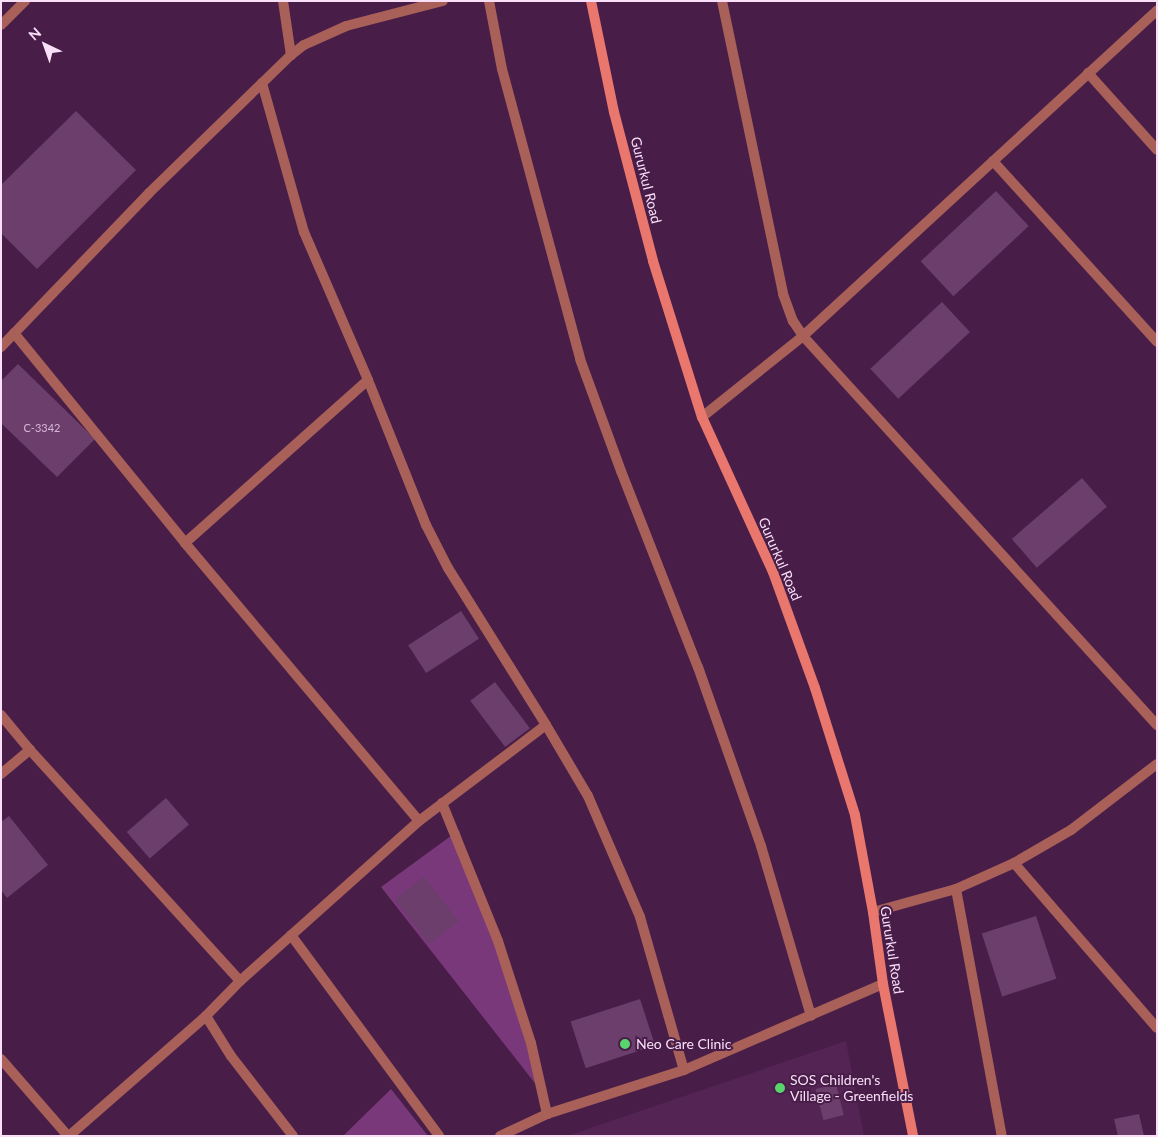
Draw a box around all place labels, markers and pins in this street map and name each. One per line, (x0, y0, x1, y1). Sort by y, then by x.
place label: Neo Care Clinic (636, 1036, 731, 1052)
marker: Neo Care Clinic (618, 1037, 632, 1051)
place label: SOS Children's Village - Greenfields (790, 1072, 913, 1104)
marker: SOS Children's Village - Greenfields (774, 1082, 786, 1094)

